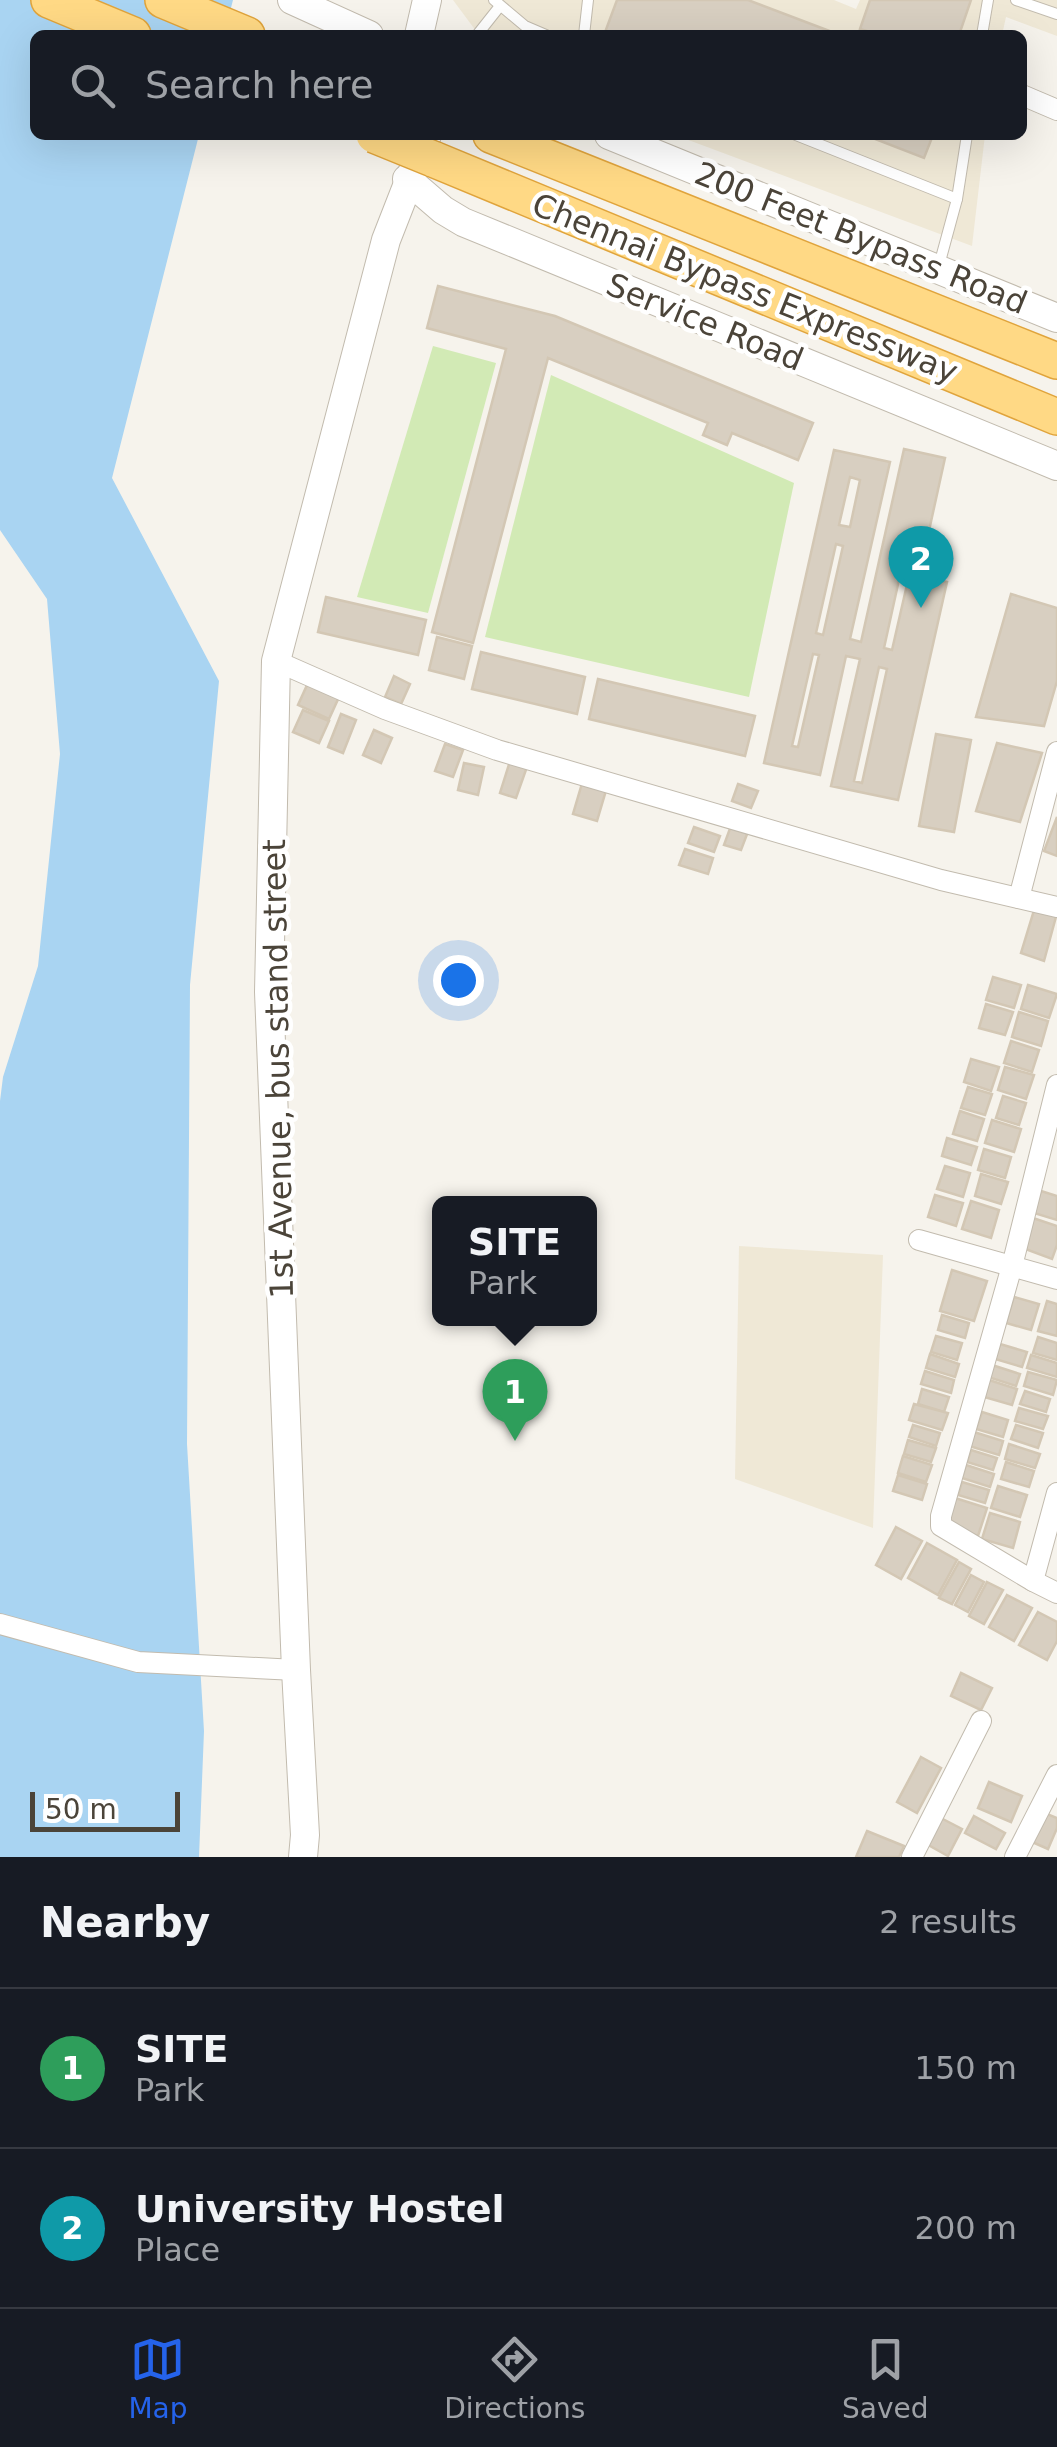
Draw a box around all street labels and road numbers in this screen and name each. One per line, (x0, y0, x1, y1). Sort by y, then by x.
street label: 200 Feet Bypass Road (689, 154, 1033, 322)
street label: Chennai Bypass Expressway (527, 185, 963, 391)
street label: Service Road (601, 265, 809, 379)
street label: 1st Avenue, bus stand street (255, 839, 301, 1299)

